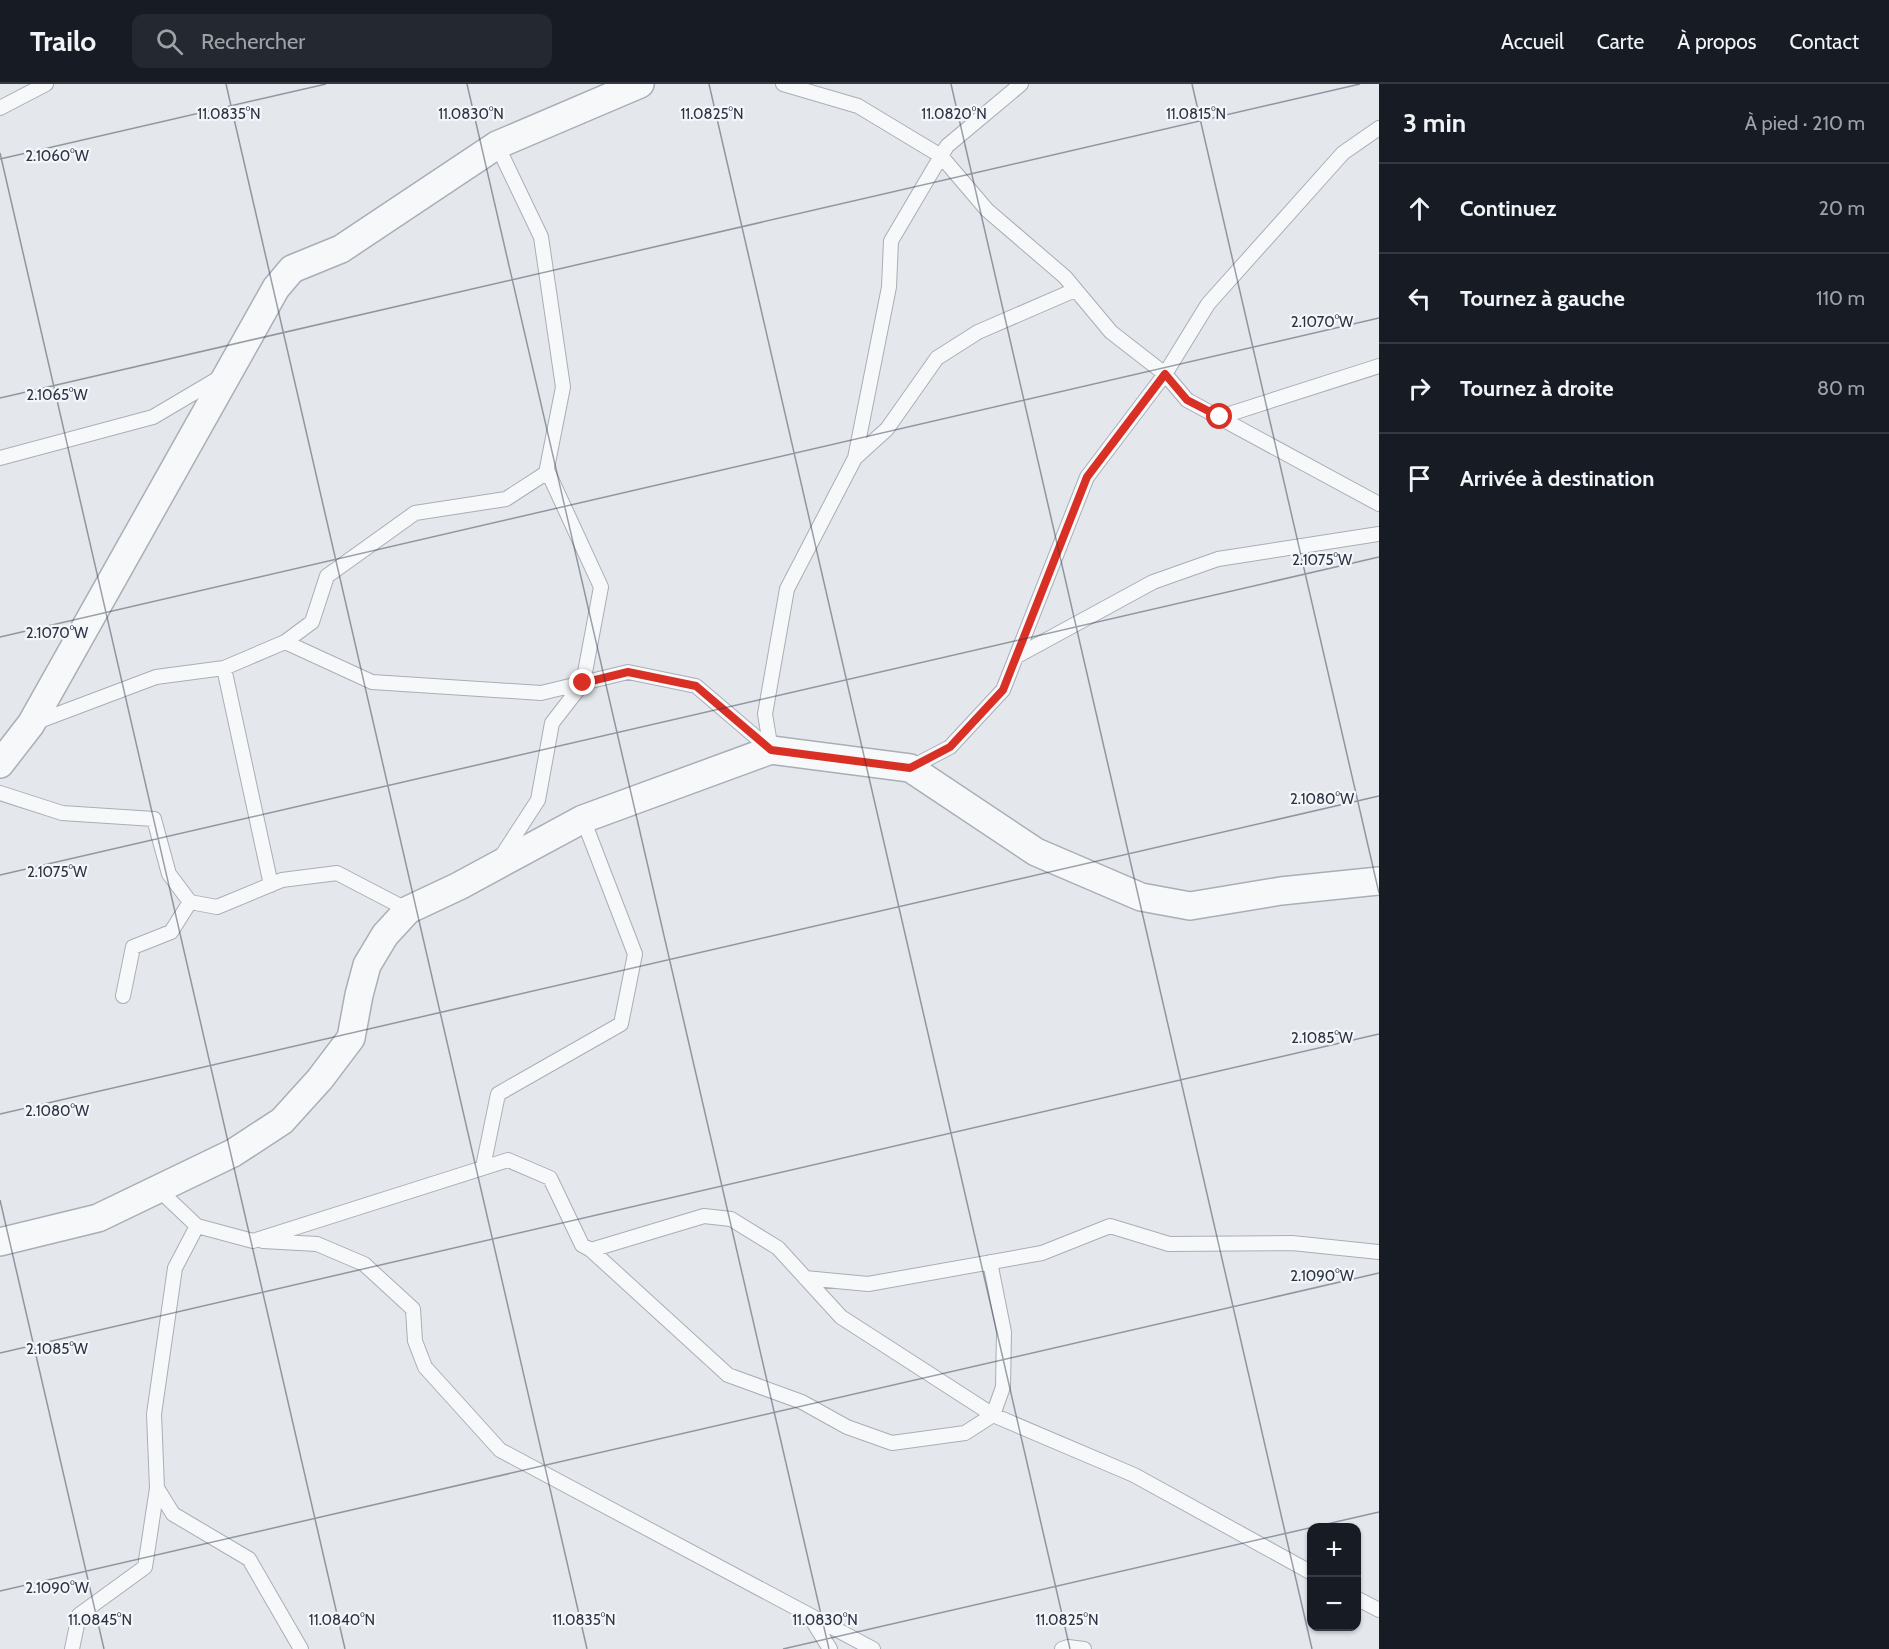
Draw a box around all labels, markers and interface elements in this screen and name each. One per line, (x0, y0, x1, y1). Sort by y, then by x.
search box (132, 14, 552, 68)
text: Trailo (30, 24, 96, 58)
icon: search (153, 25, 186, 58)
text: Rechercher (201, 28, 305, 55)
text: Accueil (1501, 29, 1564, 54)
text: Carte (1597, 29, 1644, 54)
text: À propos (1677, 29, 1756, 54)
text: Contact (1789, 29, 1859, 54)
text: 11.0835°N (197, 105, 261, 123)
text: 11.0830°N (438, 105, 504, 123)
text: 11.0825°N (680, 105, 744, 123)
text: 11.0820°N (921, 105, 987, 123)
text: 11.0815°N (1166, 105, 1226, 123)
text: 3 min (1403, 107, 1466, 139)
text: À pied · 210 m (1745, 111, 1865, 135)
text: 2.1060°W (25, 147, 90, 165)
icon: ahead (1403, 192, 1436, 225)
text: Continuez (1460, 195, 1557, 222)
text: 20 m (1819, 196, 1865, 220)
icon: left (1403, 282, 1436, 315)
text: Tournez à gauche (1460, 285, 1625, 312)
text: 110 m (1816, 286, 1865, 310)
text: 2.1070°W (1291, 313, 1354, 331)
icon: right (1403, 372, 1436, 405)
text: Tournez à droite (1460, 375, 1614, 402)
text: 80 m (1817, 376, 1865, 400)
text: 2.1065°W (26, 386, 88, 404)
route start (1206, 403, 1232, 429)
icon: arrive (1403, 462, 1436, 495)
text: Arrivée à destination (1460, 465, 1654, 492)
text: 2.1075°W (1292, 551, 1353, 569)
text: 2.1070°W (26, 624, 89, 642)
route end (569, 669, 595, 695)
text: 2.1080°W (1290, 790, 1355, 808)
text: 2.1075°W (27, 863, 88, 881)
text: 2.1085°W (1291, 1029, 1354, 1047)
text: 2.1080°W (25, 1102, 90, 1120)
text: 2.1090°W (1290, 1267, 1355, 1285)
text: 2.1085°W (26, 1340, 89, 1358)
map controls (1307, 1523, 1361, 1631)
button: + (1307, 1523, 1361, 1577)
button: − (1307, 1577, 1361, 1631)
text: 2.1090°W (25, 1579, 90, 1597)
text: 11.0845°N (68, 1611, 132, 1629)
text: 11.0840°N (309, 1611, 375, 1629)
text: 11.0835°N (552, 1611, 616, 1629)
text: 11.0830°N (792, 1611, 858, 1629)
text: 11.0825°N (1035, 1611, 1099, 1629)

